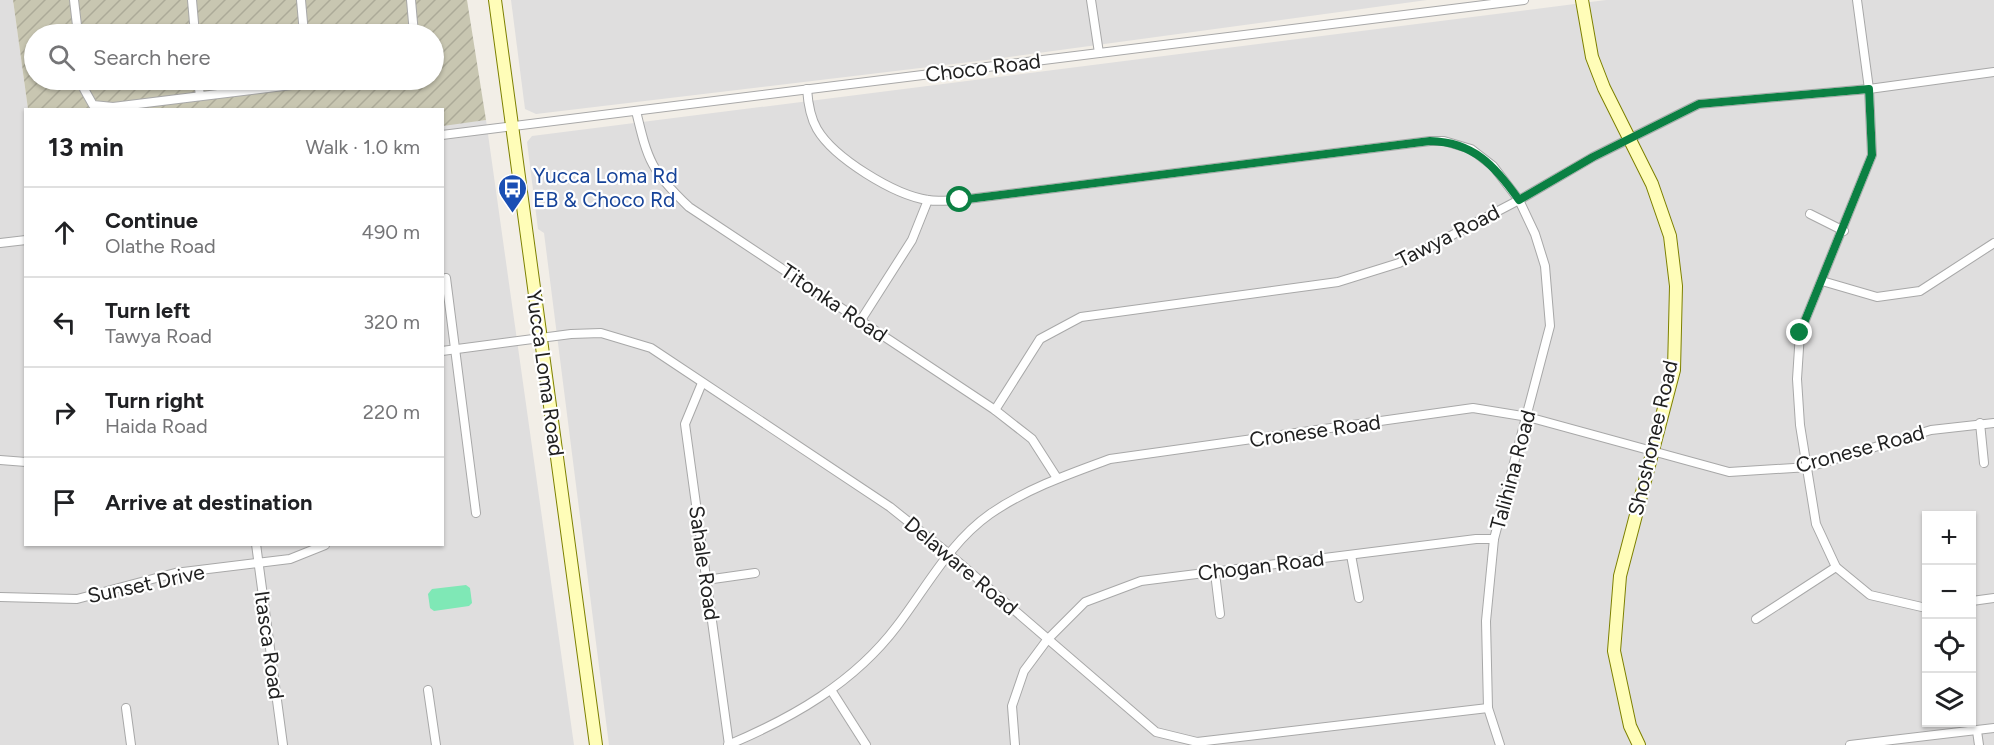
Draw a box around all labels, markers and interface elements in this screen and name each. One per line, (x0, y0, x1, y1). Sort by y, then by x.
search box (24, 24, 444, 90)
icon: search (45, 41, 78, 74)
text: Search here (93, 44, 211, 71)
street label: Choco Road (924, 48, 1042, 87)
text: 13 min (48, 131, 124, 163)
text: Walk · 1.0 km (305, 135, 420, 159)
place label: Yucca Loma Rd EB & Choco Rd (533, 163, 678, 212)
bus stop icon: Yucca Loma Rd EB & Choco Rd (496, 172, 528, 214)
route start (946, 186, 972, 212)
street label: Tawya Road (1392, 199, 1504, 272)
text: Continue (105, 207, 198, 234)
icon: ahead (48, 216, 81, 249)
text: 490 m (361, 220, 420, 244)
text: Olathe Road (105, 234, 216, 258)
street label: Titonka Road (777, 258, 892, 347)
street label: Yucca Loma Road (521, 288, 570, 458)
text: Turn left (105, 297, 191, 324)
icon: left (48, 306, 81, 339)
text: 320 m (363, 310, 420, 334)
route end (1786, 319, 1812, 345)
text: Tawya Road (105, 324, 212, 348)
street label: Shoshonee Road (1622, 358, 1683, 518)
text: Turn right (105, 387, 204, 414)
icon: right (48, 396, 81, 429)
text: 220 m (363, 400, 420, 424)
street label: Talihina Road (1485, 407, 1541, 533)
street label: Cronese Road (1248, 409, 1382, 452)
text: Haida Road (105, 414, 208, 438)
street label: Cronese Road (1793, 419, 1927, 478)
icon: arrive (48, 486, 81, 519)
text: Arrive at destination (105, 489, 313, 516)
street label: Sahale Road (684, 504, 725, 622)
street label: Delaware Road (900, 511, 1023, 620)
map controls (1922, 511, 1976, 727)
button: + (1922, 511, 1976, 565)
street label: Chogan Road (1196, 545, 1326, 586)
street label: Sunset Drive (85, 559, 207, 608)
button: − (1922, 565, 1976, 619)
street label: Itasca Road (249, 589, 290, 701)
button: locate (1922, 619, 1976, 673)
button: layers (1922, 673, 1976, 727)

